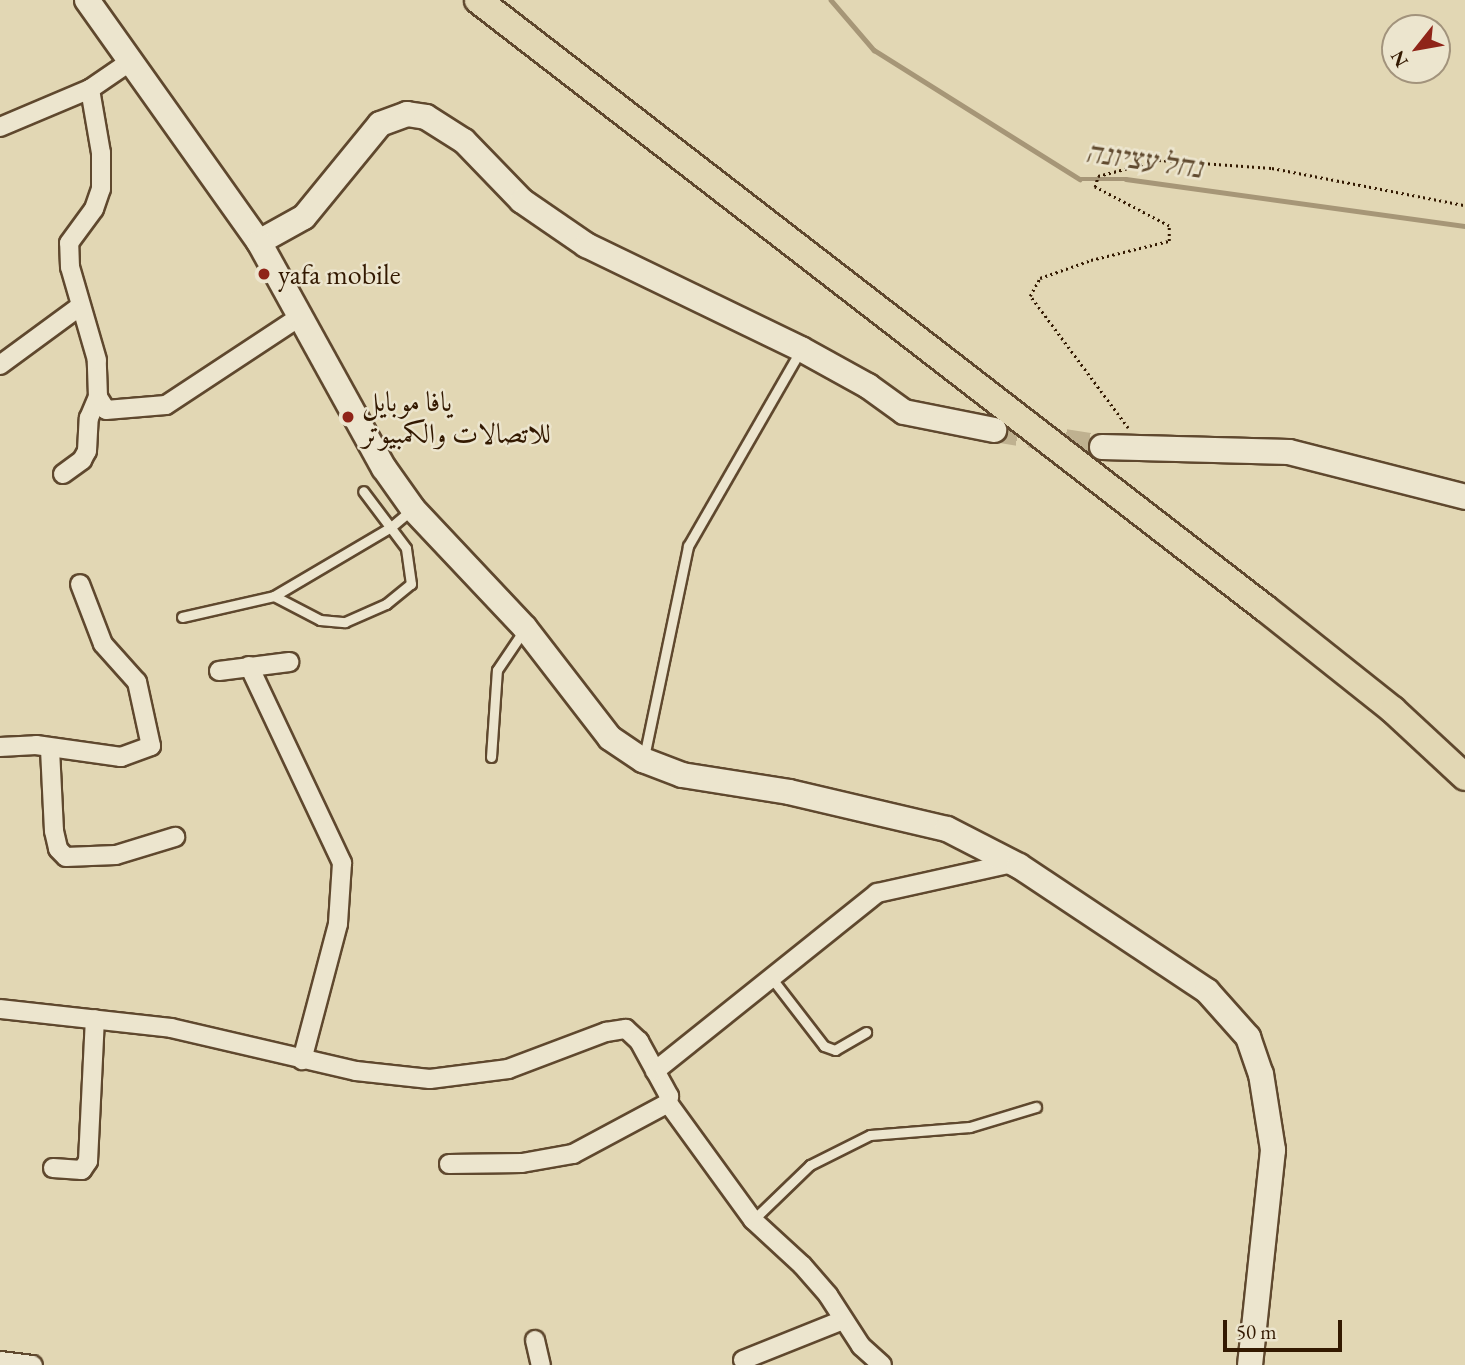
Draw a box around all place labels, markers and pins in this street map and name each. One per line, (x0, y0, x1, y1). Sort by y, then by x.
place label: yafa mobile (278, 257, 401, 291)
marker: yafa mobile (256, 266, 272, 282)
place label: يافا موبايل للاتصالات والكمبيوتر (362, 384, 551, 450)
marker: يافا موبايل للاتصالات والكمبيوتر (340, 409, 356, 425)

